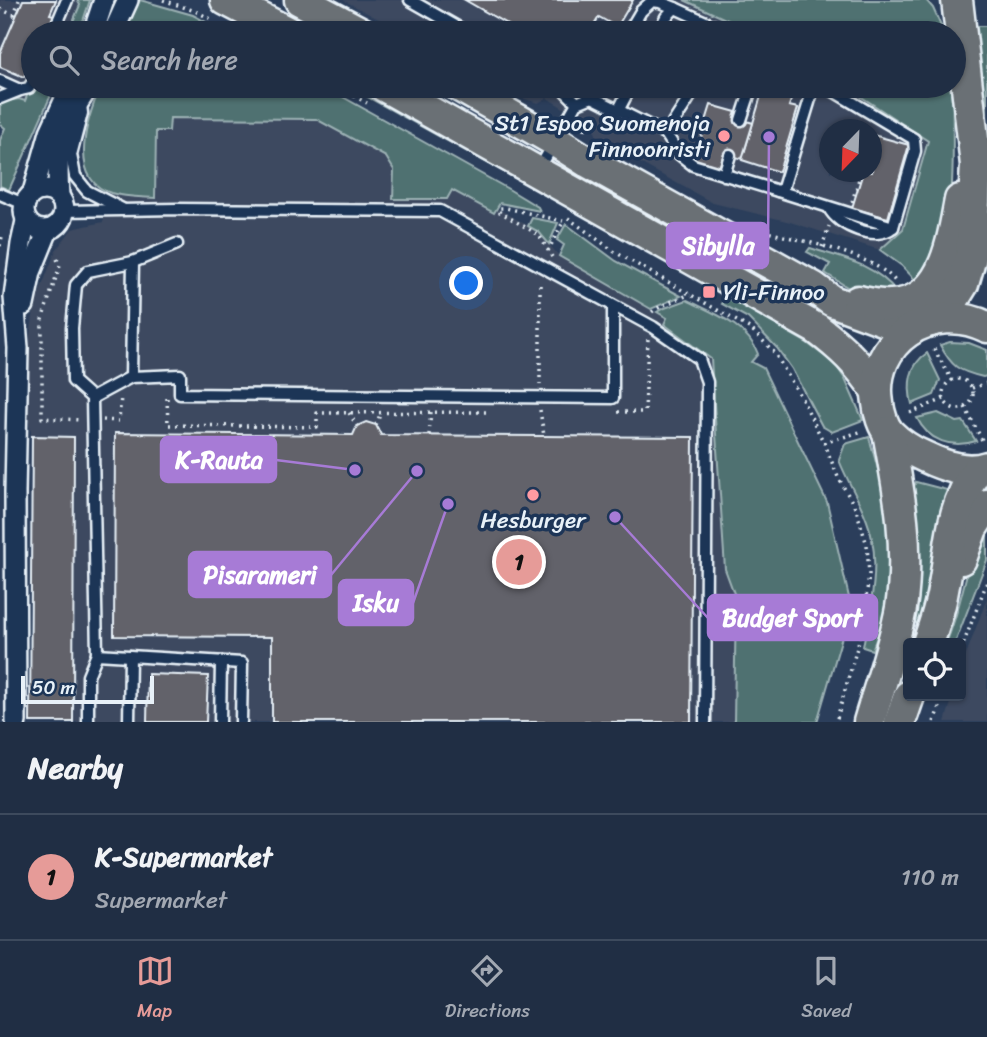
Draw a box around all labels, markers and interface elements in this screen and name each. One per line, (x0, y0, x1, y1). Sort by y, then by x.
search box (21, 21, 966, 98)
text: Search here (101, 37, 238, 83)
icon: search (45, 41, 83, 79)
place label: St1 Espoo Suomenoja Finnoonristi (495, 103, 711, 170)
north arrow (819, 119, 882, 182)
marker: St1 Espoo Suomenoja Finnoonristi (716, 128, 732, 144)
callout: Sibylla (667, 223, 768, 268)
text: Sibylla (680, 225, 755, 267)
your location (449, 266, 483, 300)
place label: Yli-Finnoo (723, 272, 825, 313)
marker: Yli-Finnoo (701, 284, 717, 300)
callout: K-Rauta (161, 437, 276, 482)
text: K-Rauta (174, 439, 264, 481)
marker: Hesburger (525, 487, 541, 503)
place label: Hesburger (481, 500, 587, 541)
pin: 1 (496, 536, 542, 588)
callout: Pisarameri (189, 552, 331, 597)
text: Pisarameri (203, 554, 318, 596)
callout: Isku (339, 580, 413, 625)
text: Isku (351, 582, 400, 624)
callout: Budget Sport (708, 595, 877, 640)
text: Budget Sport (722, 597, 863, 639)
map controls (903, 638, 966, 701)
button: locate (903, 638, 966, 701)
text: 50 m (32, 671, 75, 704)
scale bar (21, 673, 154, 705)
text: Nearby (28, 741, 123, 795)
text: K-Supermarket (95, 834, 272, 880)
text: 1 (46, 857, 56, 898)
text: 110 m (901, 857, 959, 898)
text: Supermarket (95, 880, 227, 921)
tab: Map (136, 952, 174, 1027)
tab: Directions (445, 952, 530, 1027)
tab: Saved (801, 952, 851, 1027)

